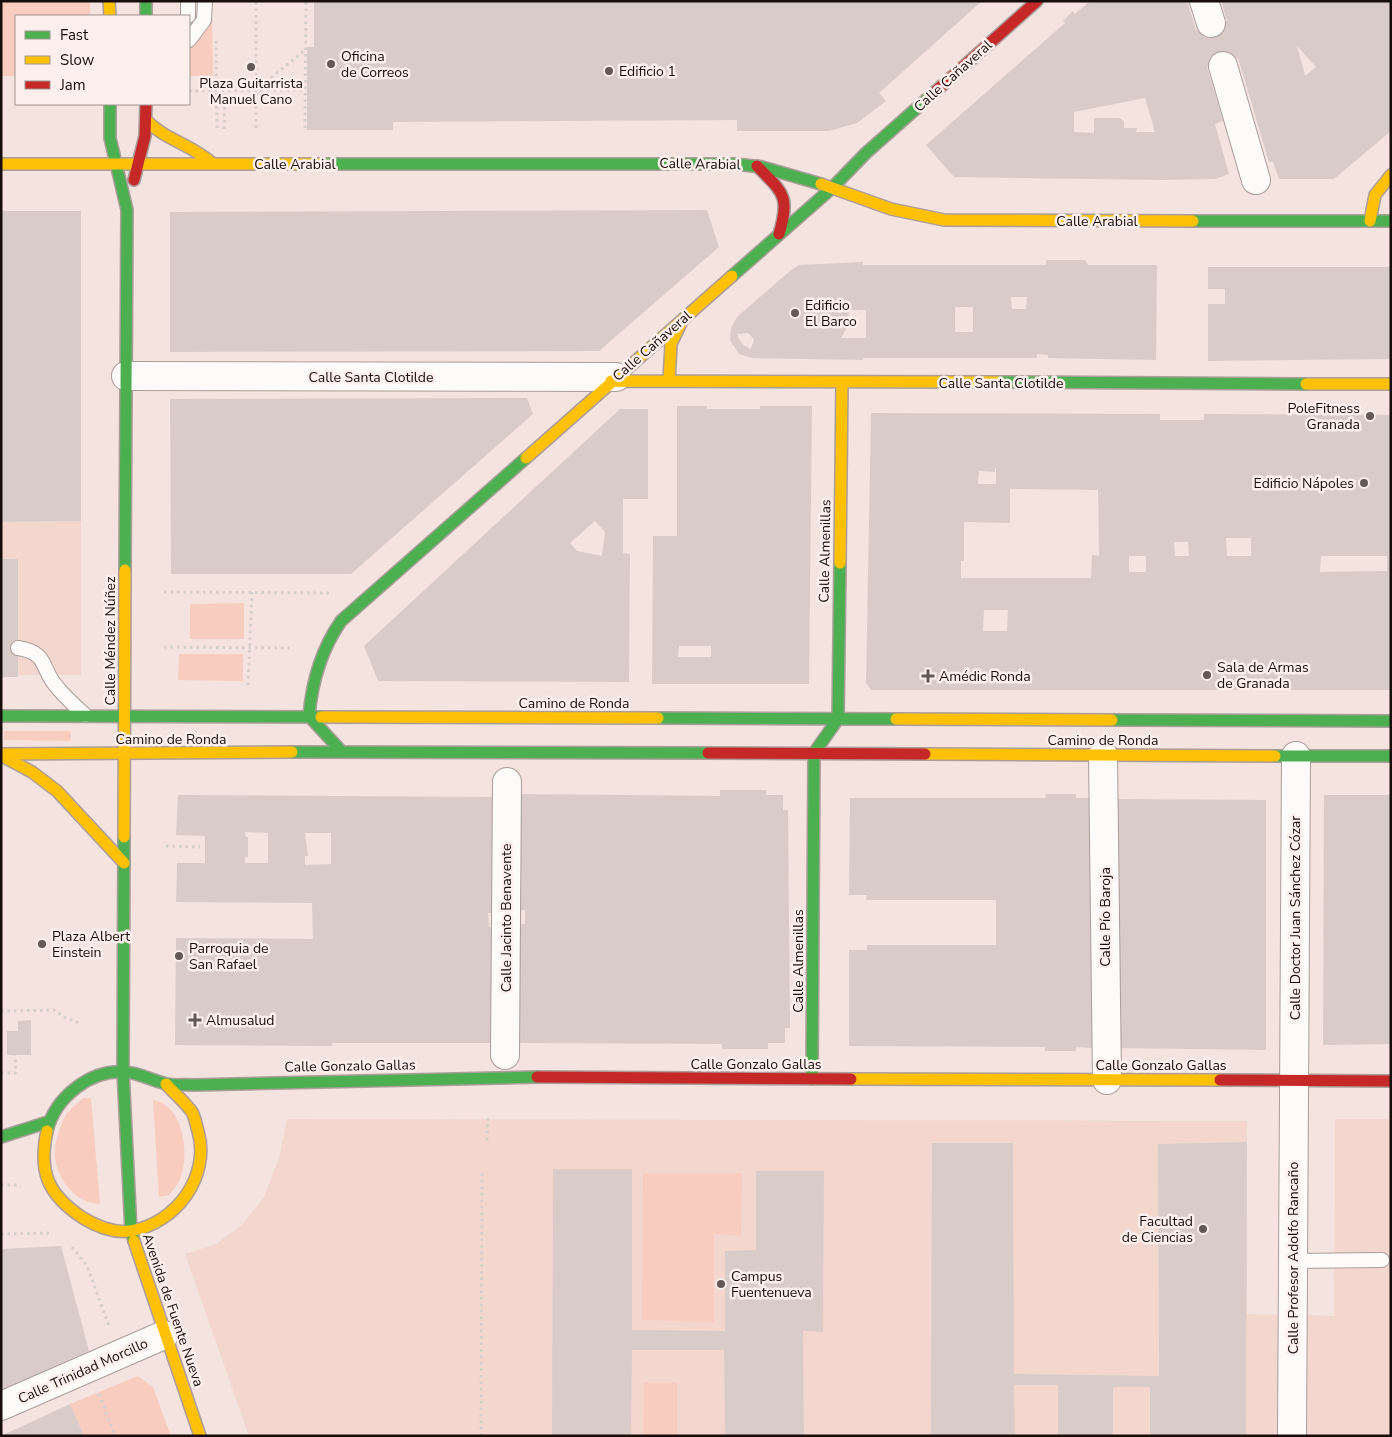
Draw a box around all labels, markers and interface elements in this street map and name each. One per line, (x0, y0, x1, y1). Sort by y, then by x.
legend (15, 15, 190, 105)
text: Fast (60, 25, 89, 45)
street label: Calle Cañaveral (910, 35, 997, 116)
place label: Oficina de Correos (341, 47, 409, 82)
text: Slow (60, 50, 95, 70)
marker: Oficina de Correos (325, 58, 337, 70)
marker: Plaza Guitarrista Manuel Cano (245, 61, 257, 73)
place label: Edificio 1 (619, 62, 676, 81)
marker: Edificio 1 (603, 65, 615, 77)
place label: Plaza Guitarrista Manuel Cano (199, 74, 303, 109)
text: Jam (59, 75, 86, 95)
street label: Calle Arabial (659, 154, 742, 174)
street label: Calle Arabial (254, 155, 337, 174)
street label: Calle Arabial (1056, 212, 1139, 231)
place label: Edificio El Barco (805, 296, 857, 331)
street label: Calle Cañaveral (608, 306, 696, 386)
marker: Edificio El Barco (789, 307, 801, 319)
street label: Calle Santa Clotilde (309, 368, 433, 387)
street label: Calle Santa Clotilde (939, 374, 1063, 393)
place label: PoleFitness Granada (1287, 399, 1360, 434)
marker: PoleFitness Granada (1364, 410, 1376, 422)
place label: Edificio Nápoles (1254, 474, 1354, 493)
marker: Edificio Nápoles (1358, 477, 1370, 489)
street label: Calle Almenillas (815, 499, 835, 603)
street label: Calle Méndez Núñez (101, 576, 120, 705)
place label: Sala de Armas de Granada (1217, 658, 1309, 693)
place label: Amédic Ronda (939, 667, 1031, 686)
marker: Amédic Ronda (921, 669, 935, 683)
marker: Sala de Armas de Granada (1201, 669, 1213, 681)
street label: Camino de Ronda (519, 694, 629, 713)
street label: Camino de Ronda (116, 730, 226, 749)
street label: Camino de Ronda (1048, 731, 1158, 750)
street label: Calle Doctor Juan Sánchez Cózar (1286, 816, 1305, 1020)
street label: Calle Jacinto Benavente (497, 844, 516, 992)
street label: Calle Pío Baroja (1096, 867, 1115, 967)
street label: Calle Almenillas (789, 909, 808, 1013)
place label: Plaza Albert Einstein (52, 927, 130, 962)
marker: Plaza Albert Einstein (36, 938, 48, 950)
place label: Parroquia de San Rafael (189, 939, 269, 974)
marker: Parroquia de San Rafael (173, 950, 185, 962)
place label: Almusalud (206, 1011, 275, 1030)
marker: Almusalud (188, 1013, 202, 1027)
street label: Calle Gonzalo Gallas (284, 1055, 416, 1077)
street label: Calle Gonzalo Gallas (690, 1055, 822, 1074)
street label: Calle Gonzalo Gallas (1095, 1056, 1227, 1075)
street label: Calle Profesor Adolfo Rancaño (1284, 1162, 1303, 1354)
place label: Facultad de Ciencias (1122, 1212, 1193, 1247)
marker: Facultad de Ciencias (1197, 1223, 1209, 1235)
street label: Avenida de Fuente Nueva (138, 1231, 208, 1389)
place label: Campus Fuentenueva (731, 1267, 812, 1302)
marker: Campus Fuentenueva (715, 1278, 727, 1290)
street label: Calle Trinidad Morcillo (15, 1334, 151, 1408)

